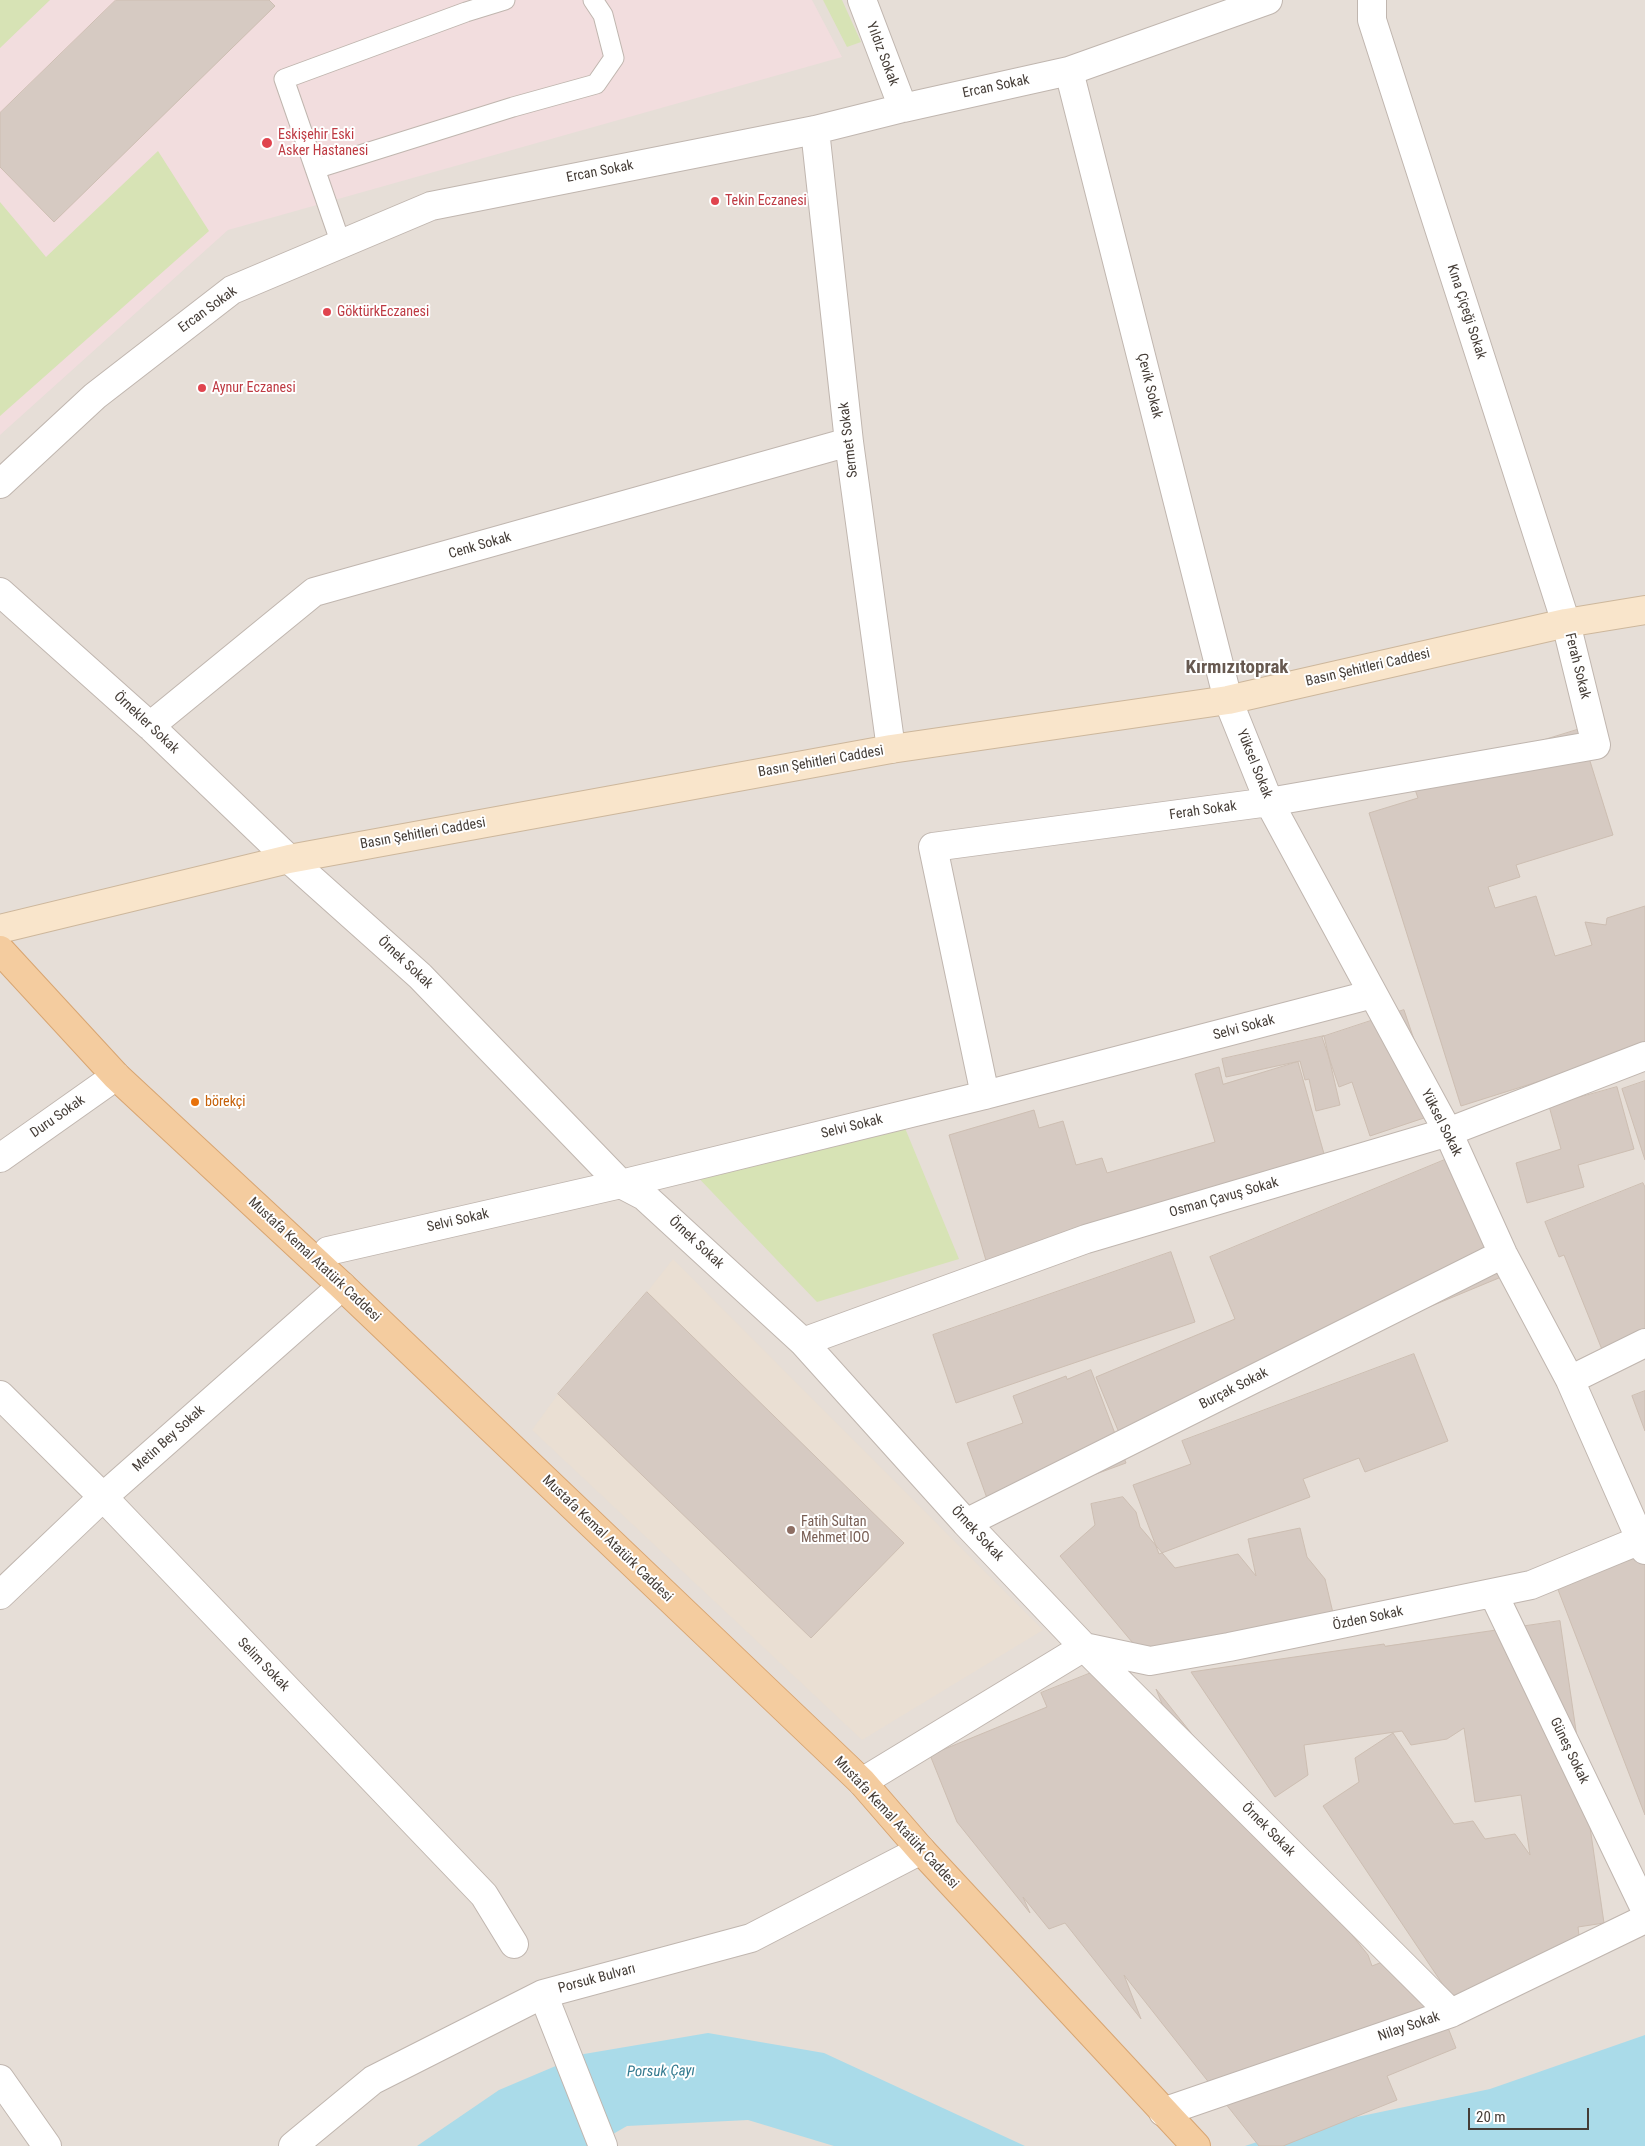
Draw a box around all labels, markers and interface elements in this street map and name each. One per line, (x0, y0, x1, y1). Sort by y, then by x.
street label: Yıldız Sokak (862, 20, 902, 88)
street label: Ercan Sokak (961, 72, 1031, 102)
place label: Eskişehir Eski Asker Hastanesi (278, 127, 368, 160)
marker: Eskişehir Eski Asker Hastanesi (260, 136, 274, 150)
street label: Ercan Sokak (565, 157, 635, 187)
place label: Tekin Eczanesi (725, 193, 807, 209)
marker: Tekin Eczanesi (709, 195, 721, 207)
street label: Kına Çiçeği Sokak (1443, 262, 1489, 362)
street label: Ercan Sokak (176, 283, 240, 337)
place label: GöktürkEczanesi (337, 304, 429, 320)
marker: GöktürkEczanesi (321, 306, 333, 318)
street label: Çevik Sokak (1133, 352, 1165, 420)
place label: Aynur Eczanesi (212, 380, 296, 396)
marker: Aynur Eczanesi (196, 382, 208, 394)
street label: Sermet Sokak (836, 401, 862, 479)
street label: Cenk Sokak (447, 529, 513, 563)
street label: Ferah Sokak (1561, 631, 1593, 701)
street label: Basın Şehitleri Caddesi (1304, 646, 1432, 690)
district label: Kırmızıtoprak (1186, 657, 1288, 679)
street label: Örnekler Sokak (110, 688, 182, 758)
street label: Yüksel Sokak (1233, 727, 1275, 801)
street label: Basın Şehitleri Caddesi (757, 743, 885, 781)
street label: Ferah Sokak (1168, 798, 1238, 824)
street label: Basın Şehitleri Caddesi (359, 815, 487, 853)
street label: Örnek Sokak (374, 933, 436, 993)
street label: Selvi Sokak (1211, 1012, 1277, 1044)
street label: Yüksel Sokak (1417, 1087, 1465, 1159)
street label: Duru Sokak (28, 1092, 88, 1142)
place label: börekçi (205, 1094, 245, 1110)
marker: börekçi (189, 1096, 201, 1108)
street label: Selvi Sokak (819, 1111, 885, 1143)
street label: Osman Çavuş Sokak (1168, 1174, 1280, 1222)
street label: Mustafa Kemal Atatürk Caddesi (244, 1194, 384, 1326)
street label: Selvi Sokak (425, 1206, 491, 1236)
street label: Örnek Sokak (665, 1213, 727, 1273)
street label: Burçak Sokak (1197, 1365, 1271, 1413)
street label: Metin Bey Sokak (129, 1402, 209, 1476)
street label: Mustafa Kemal Atatürk Caddesi (538, 1472, 676, 1606)
street label: Örnek Sokak (947, 1503, 1007, 1565)
place label: Fatih Sultan Mehmet IOO (801, 1514, 870, 1546)
marker: Fatih Sultan Mehmet IOO (785, 1524, 797, 1536)
street label: Özden Sokak (1331, 1603, 1405, 1635)
street label: Selim Sokak (233, 1635, 293, 1695)
street label: Güneş Sokak (1546, 1715, 1592, 1787)
street label: Mustafa Kemal Atatürk Caddesi (830, 1753, 962, 1893)
street label: Örnek Sokak (1238, 1800, 1298, 1860)
street label: Porsuk Bulvarı (556, 1961, 638, 1997)
street label: Nilay Sokak (1376, 2009, 1442, 2045)
water label: Porsuk Çayı (627, 2062, 695, 2082)
scale bar (1470, 2098, 1591, 2130)
text: 20 m (1476, 2108, 1506, 2126)

